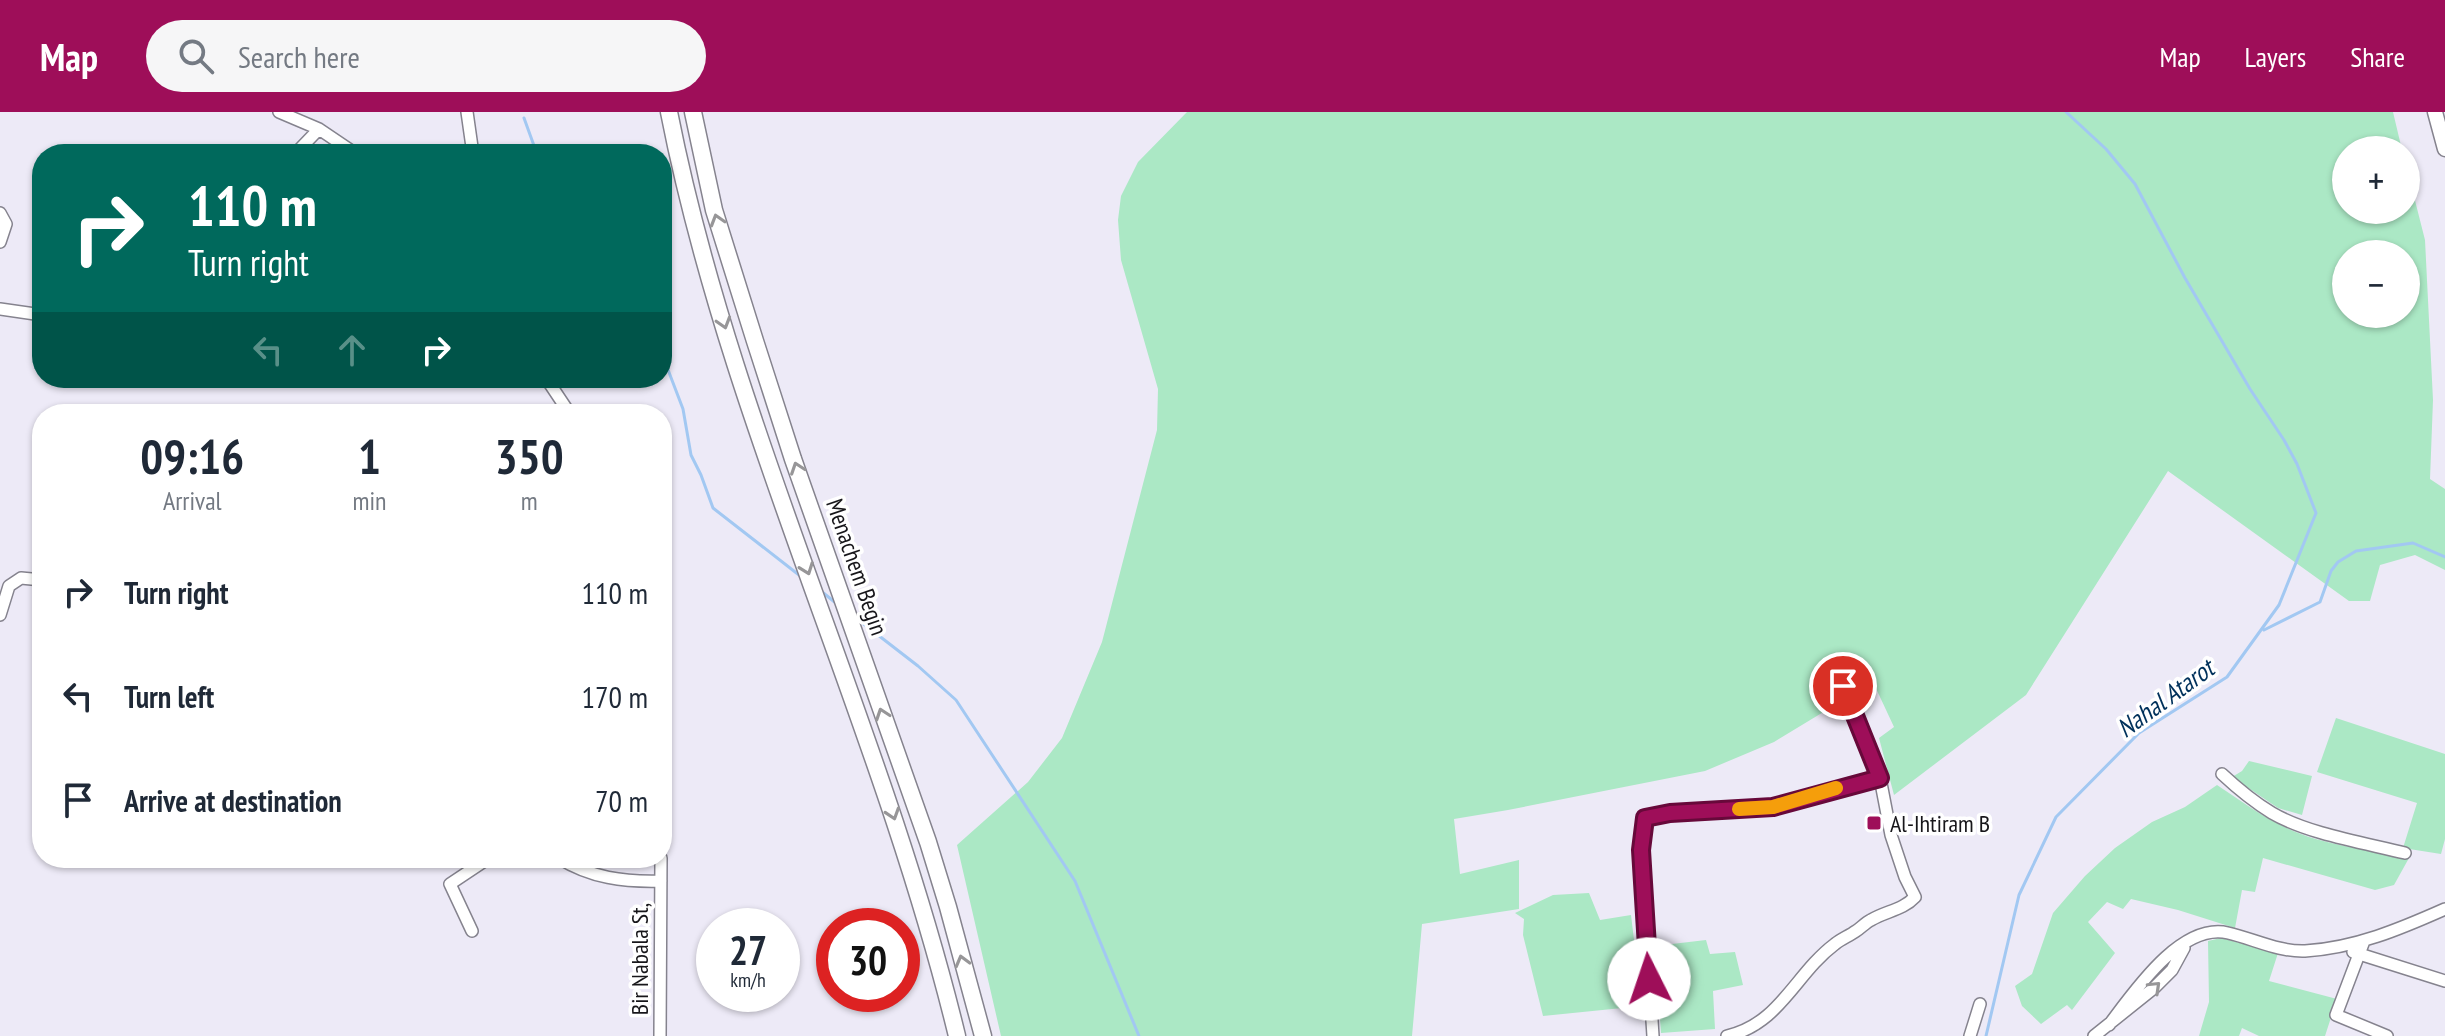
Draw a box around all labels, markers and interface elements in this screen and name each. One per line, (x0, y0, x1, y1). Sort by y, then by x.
search box (146, 20, 706, 92)
text: Map (40, 32, 98, 81)
icon: search (174, 34, 218, 78)
text: Search here (238, 37, 360, 76)
text: Map (2159, 38, 2201, 75)
text: Layers (2245, 38, 2306, 75)
text: Share (2350, 38, 2405, 75)
map controls (2332, 136, 2420, 328)
button: + (2332, 136, 2420, 224)
text: 110 m (188, 169, 317, 241)
icon: right (56, 176, 160, 280)
one-way arrow (710, 214, 726, 228)
text: Turn right (188, 239, 309, 286)
button: − (2332, 240, 2420, 328)
one-way arrow (714, 315, 730, 329)
icon: left (246, 328, 290, 372)
icon: ahead (330, 328, 374, 372)
icon: right (414, 328, 458, 372)
text: 09:16 (140, 425, 244, 487)
text: 1 (358, 425, 381, 487)
text: 350 (495, 425, 564, 487)
one-way arrow (790, 462, 806, 476)
text: Arrival (163, 484, 222, 517)
text: min (352, 484, 386, 517)
text: m (521, 484, 538, 517)
street label: Menachem Begin (819, 495, 895, 639)
one-way arrow (797, 561, 814, 575)
icon: right (56, 570, 100, 614)
text: Turn right (124, 573, 228, 612)
text: 110 m (582, 573, 648, 612)
water label: Nahal Atarot (2110, 650, 2222, 744)
pin (1809, 652, 1877, 720)
icon: arrive (1821, 664, 1865, 708)
icon: left (56, 674, 100, 718)
text: Turn left (124, 677, 214, 716)
text: 170 m (582, 677, 648, 716)
one-way arrow (875, 707, 891, 721)
icon: arrive (56, 778, 100, 822)
text: Arrive at destination (124, 781, 342, 820)
text: 70 m (595, 781, 648, 820)
one-way arrow (884, 807, 900, 821)
place label: Al-Ihtiram B (1890, 808, 1990, 839)
marker: Al-Ihtiram B (1865, 814, 1883, 832)
street label: Bir Nabala St, (624, 903, 655, 1015)
speed limit sign: 30 (816, 908, 920, 1012)
text: 27 (729, 924, 767, 976)
position arrow (1607, 937, 1691, 1021)
one-way arrow (955, 954, 972, 968)
text: km/h (730, 967, 766, 993)
one-way arrow (2146, 982, 2160, 996)

